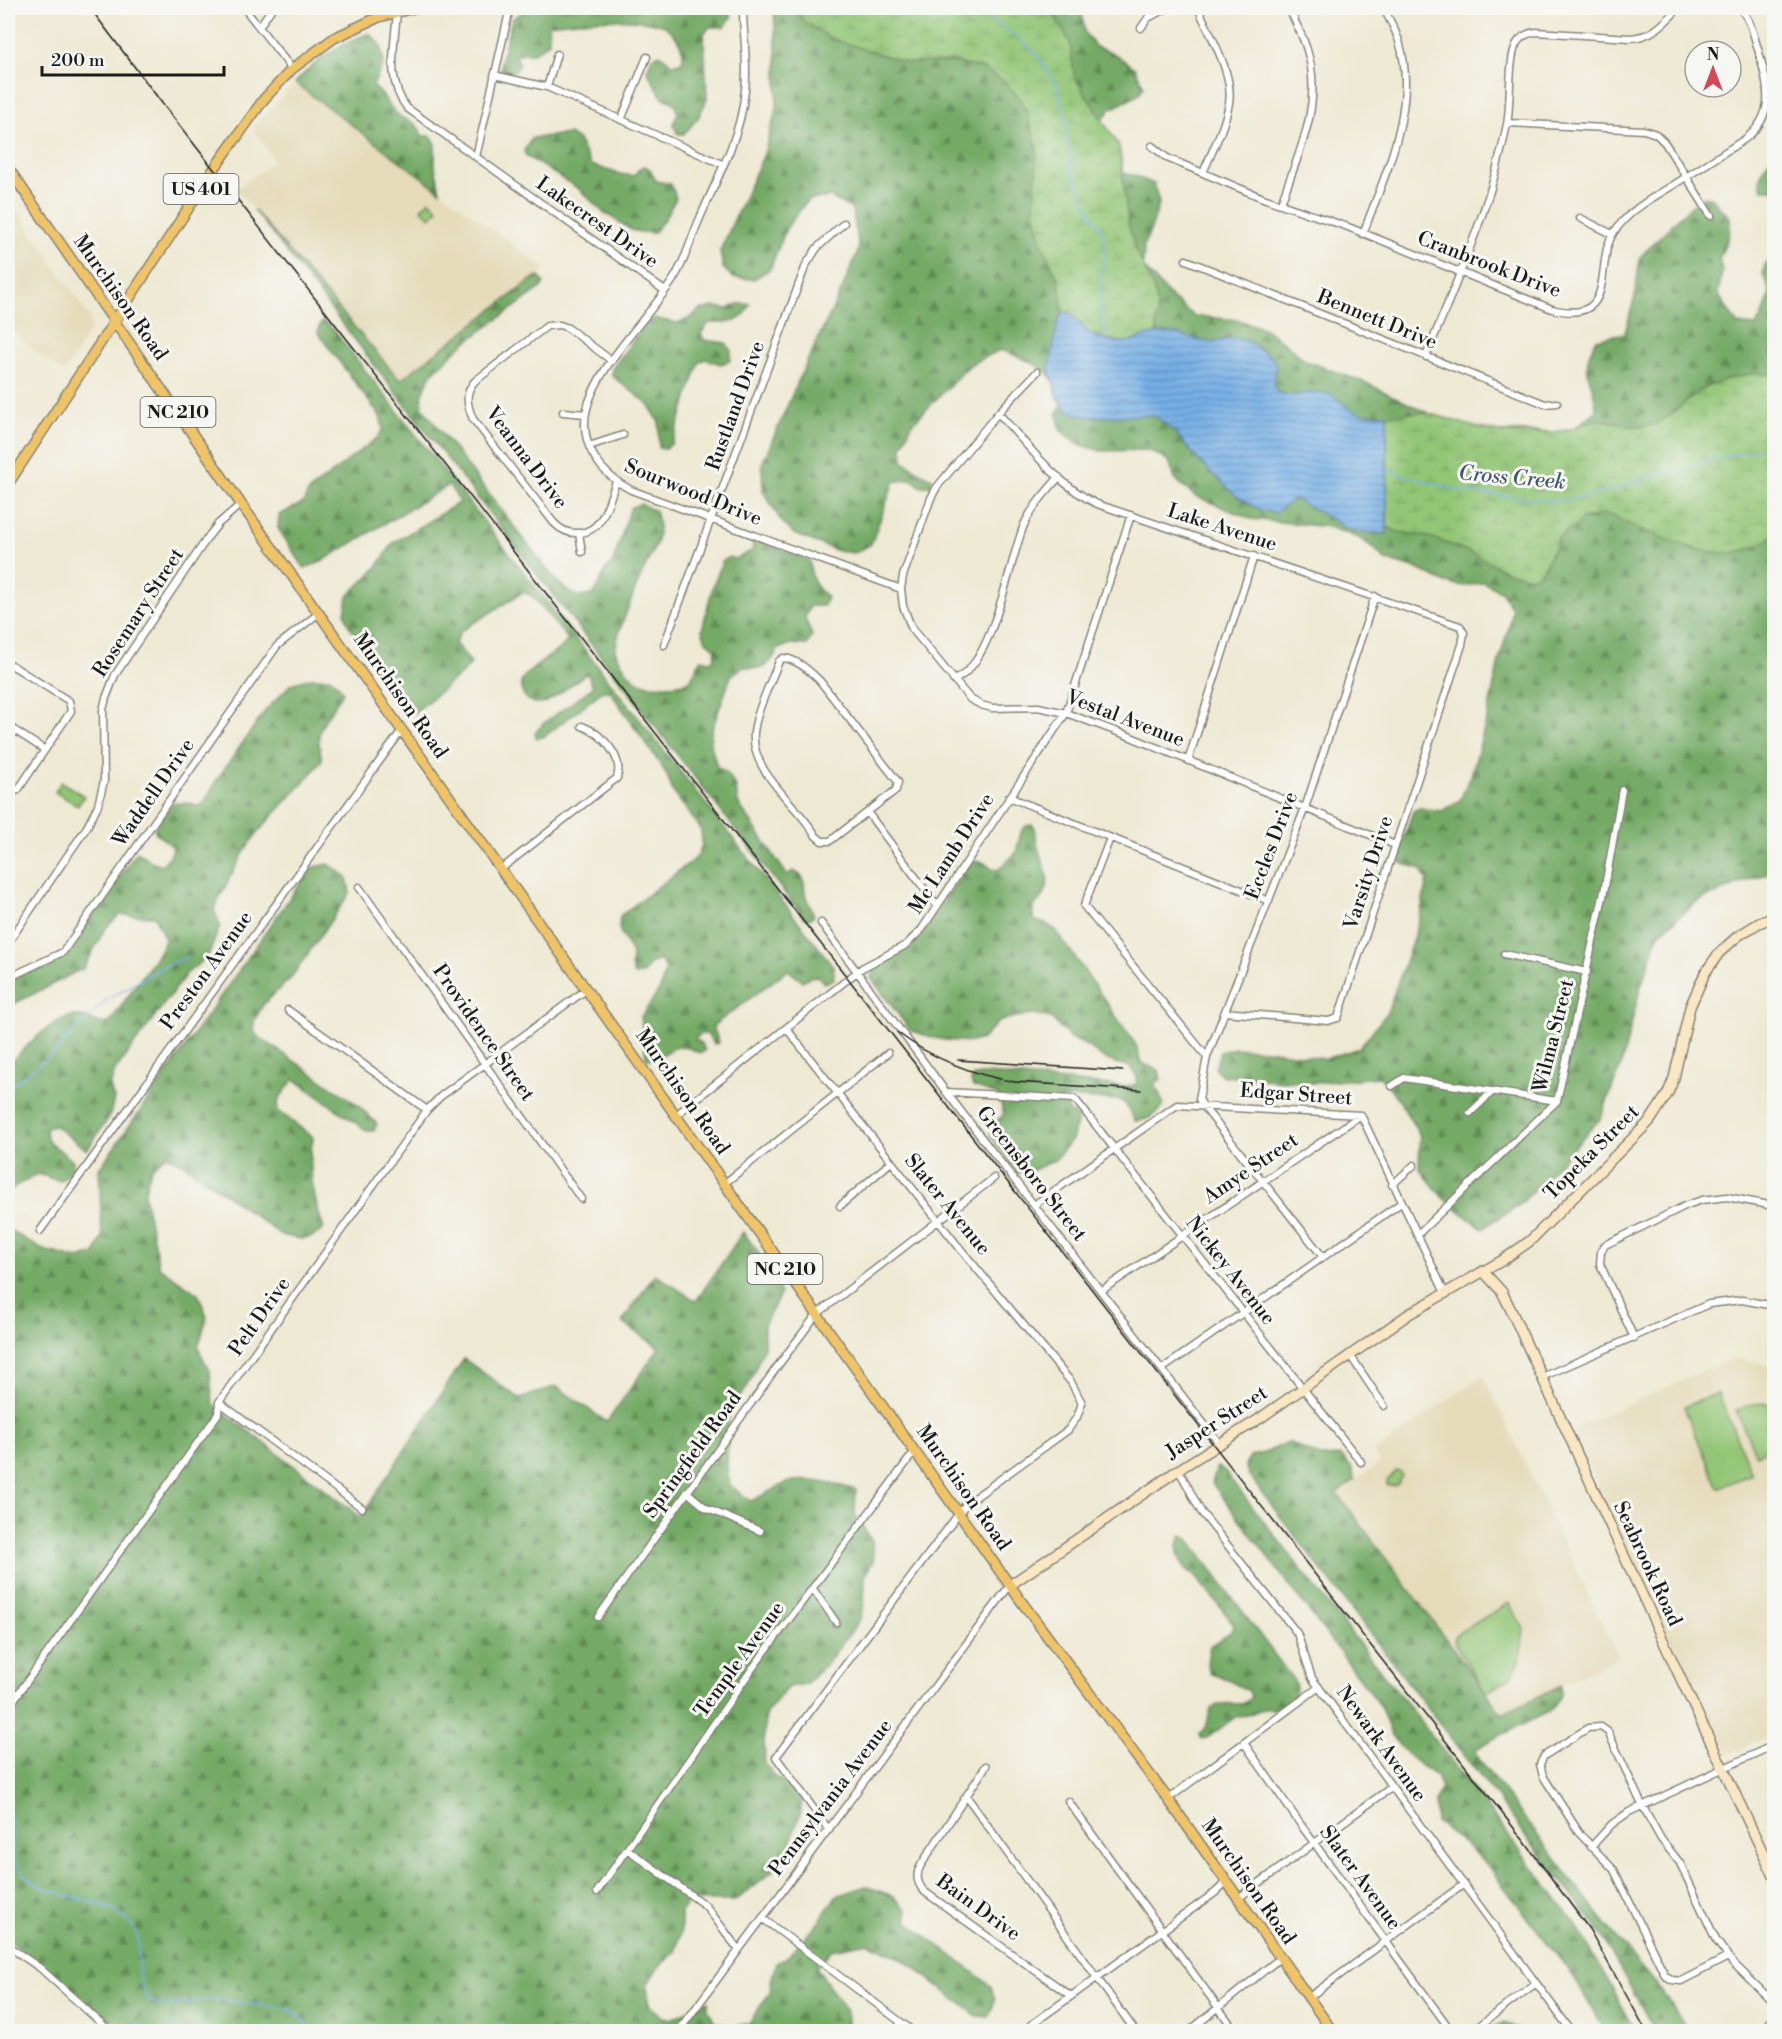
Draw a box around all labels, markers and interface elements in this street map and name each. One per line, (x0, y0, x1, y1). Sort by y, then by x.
scale bar (42, 39, 224, 77)
north arrow (1683, 39, 1743, 99)
text: N (1707, 45, 1720, 65)
text: 200 m (51, 49, 105, 72)
street label: Lakecrest Drive (531, 172, 663, 274)
road number: US 401 (164, 174, 238, 204)
street label: Cranbrook Drive (1414, 226, 1564, 304)
street label: Murchison Road (67, 230, 173, 366)
street label: Bennett Drive (1312, 284, 1441, 355)
street label: Rustland Drive (701, 338, 771, 474)
road number: NC 210 (140, 397, 216, 427)
street label: Veanna Drive (479, 401, 573, 514)
street label: Sourwood Drive (621, 454, 765, 532)
water label: Cross Creek (1457, 460, 1567, 496)
street label: Lake Avenue (1164, 499, 1280, 557)
street label: Rosemary Street (88, 544, 190, 682)
street label: Murchison Road (347, 628, 453, 764)
street label: Vestal Avenue (1061, 685, 1188, 753)
street label: Waddell Drive (107, 734, 201, 853)
street label: Eccles Drive (1240, 788, 1304, 904)
street label: Mc Lamb Drive (904, 789, 1000, 919)
street label: Varsity Drive (1339, 813, 1399, 934)
street label: Preston Avenue (155, 907, 259, 1035)
street label: Providence Street (426, 960, 540, 1106)
street label: Wilma Street (1528, 977, 1580, 1096)
street label: Murchison Road (629, 1024, 735, 1160)
street label: Edgar Street (1239, 1079, 1353, 1111)
street label: Topeka Street (1539, 1100, 1645, 1206)
street label: Greensboro Street (970, 1101, 1092, 1247)
street label: Amye Street (1198, 1128, 1303, 1210)
street label: Slater Avenue (899, 1149, 995, 1261)
street label: Nickey Avenue (1180, 1211, 1280, 1331)
road number: NC 210 (748, 1254, 822, 1284)
street label: Pelt Drive (224, 1273, 296, 1361)
street label: Jasper Street (1161, 1381, 1272, 1466)
street label: Springfield Road (638, 1386, 748, 1523)
street label: Murchison Road (910, 1420, 1016, 1556)
street label: Seabrook Road (1607, 1498, 1687, 1631)
street label: Temple Avenue (690, 1597, 790, 1723)
street label: Newark Avenue (1330, 1681, 1432, 1807)
street label: Pennsylvania Avenue (764, 1715, 898, 1881)
street label: Murchison Road (1195, 1814, 1301, 1950)
street label: Slater Avenue (1314, 1821, 1406, 1935)
street label: Bain Drive (930, 1869, 1025, 1947)

